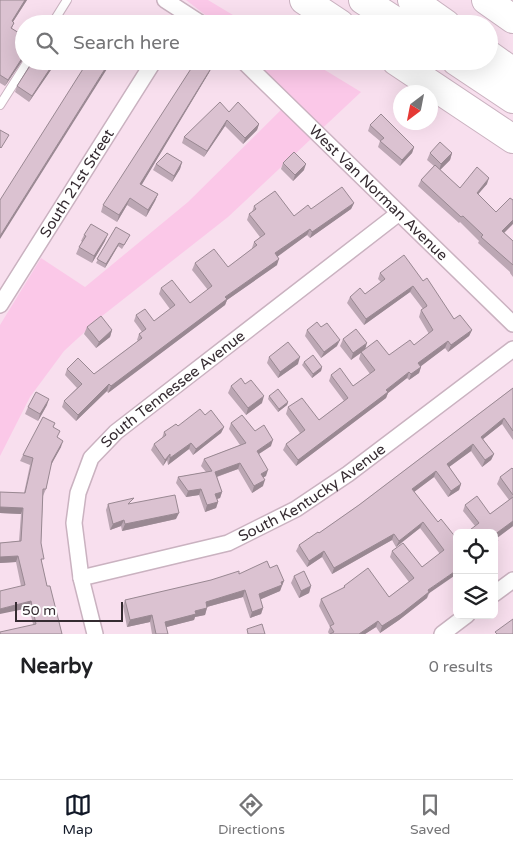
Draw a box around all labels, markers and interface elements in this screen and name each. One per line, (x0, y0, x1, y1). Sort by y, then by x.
search box (15, 15, 498, 70)
icon: search (33, 29, 61, 57)
text: Search here (73, 32, 180, 54)
north arrow (393, 85, 438, 130)
street label: West Van Norman Avenue (305, 121, 451, 264)
street label: South 21st Street (36, 125, 118, 241)
street label: South Tennessee Avenue (97, 327, 248, 451)
street label: South Kentucky Avenue (235, 440, 389, 545)
map controls (453, 529, 498, 619)
button: locate (453, 529, 498, 574)
button: layers (453, 574, 498, 619)
scale bar (15, 599, 122, 622)
text: 50 m (22, 602, 56, 619)
text: Nearby (20, 654, 93, 679)
text: 0 results (429, 657, 493, 677)
tab: Map (63, 791, 93, 838)
tab: Directions (218, 791, 285, 838)
tab: Saved (410, 791, 450, 838)

